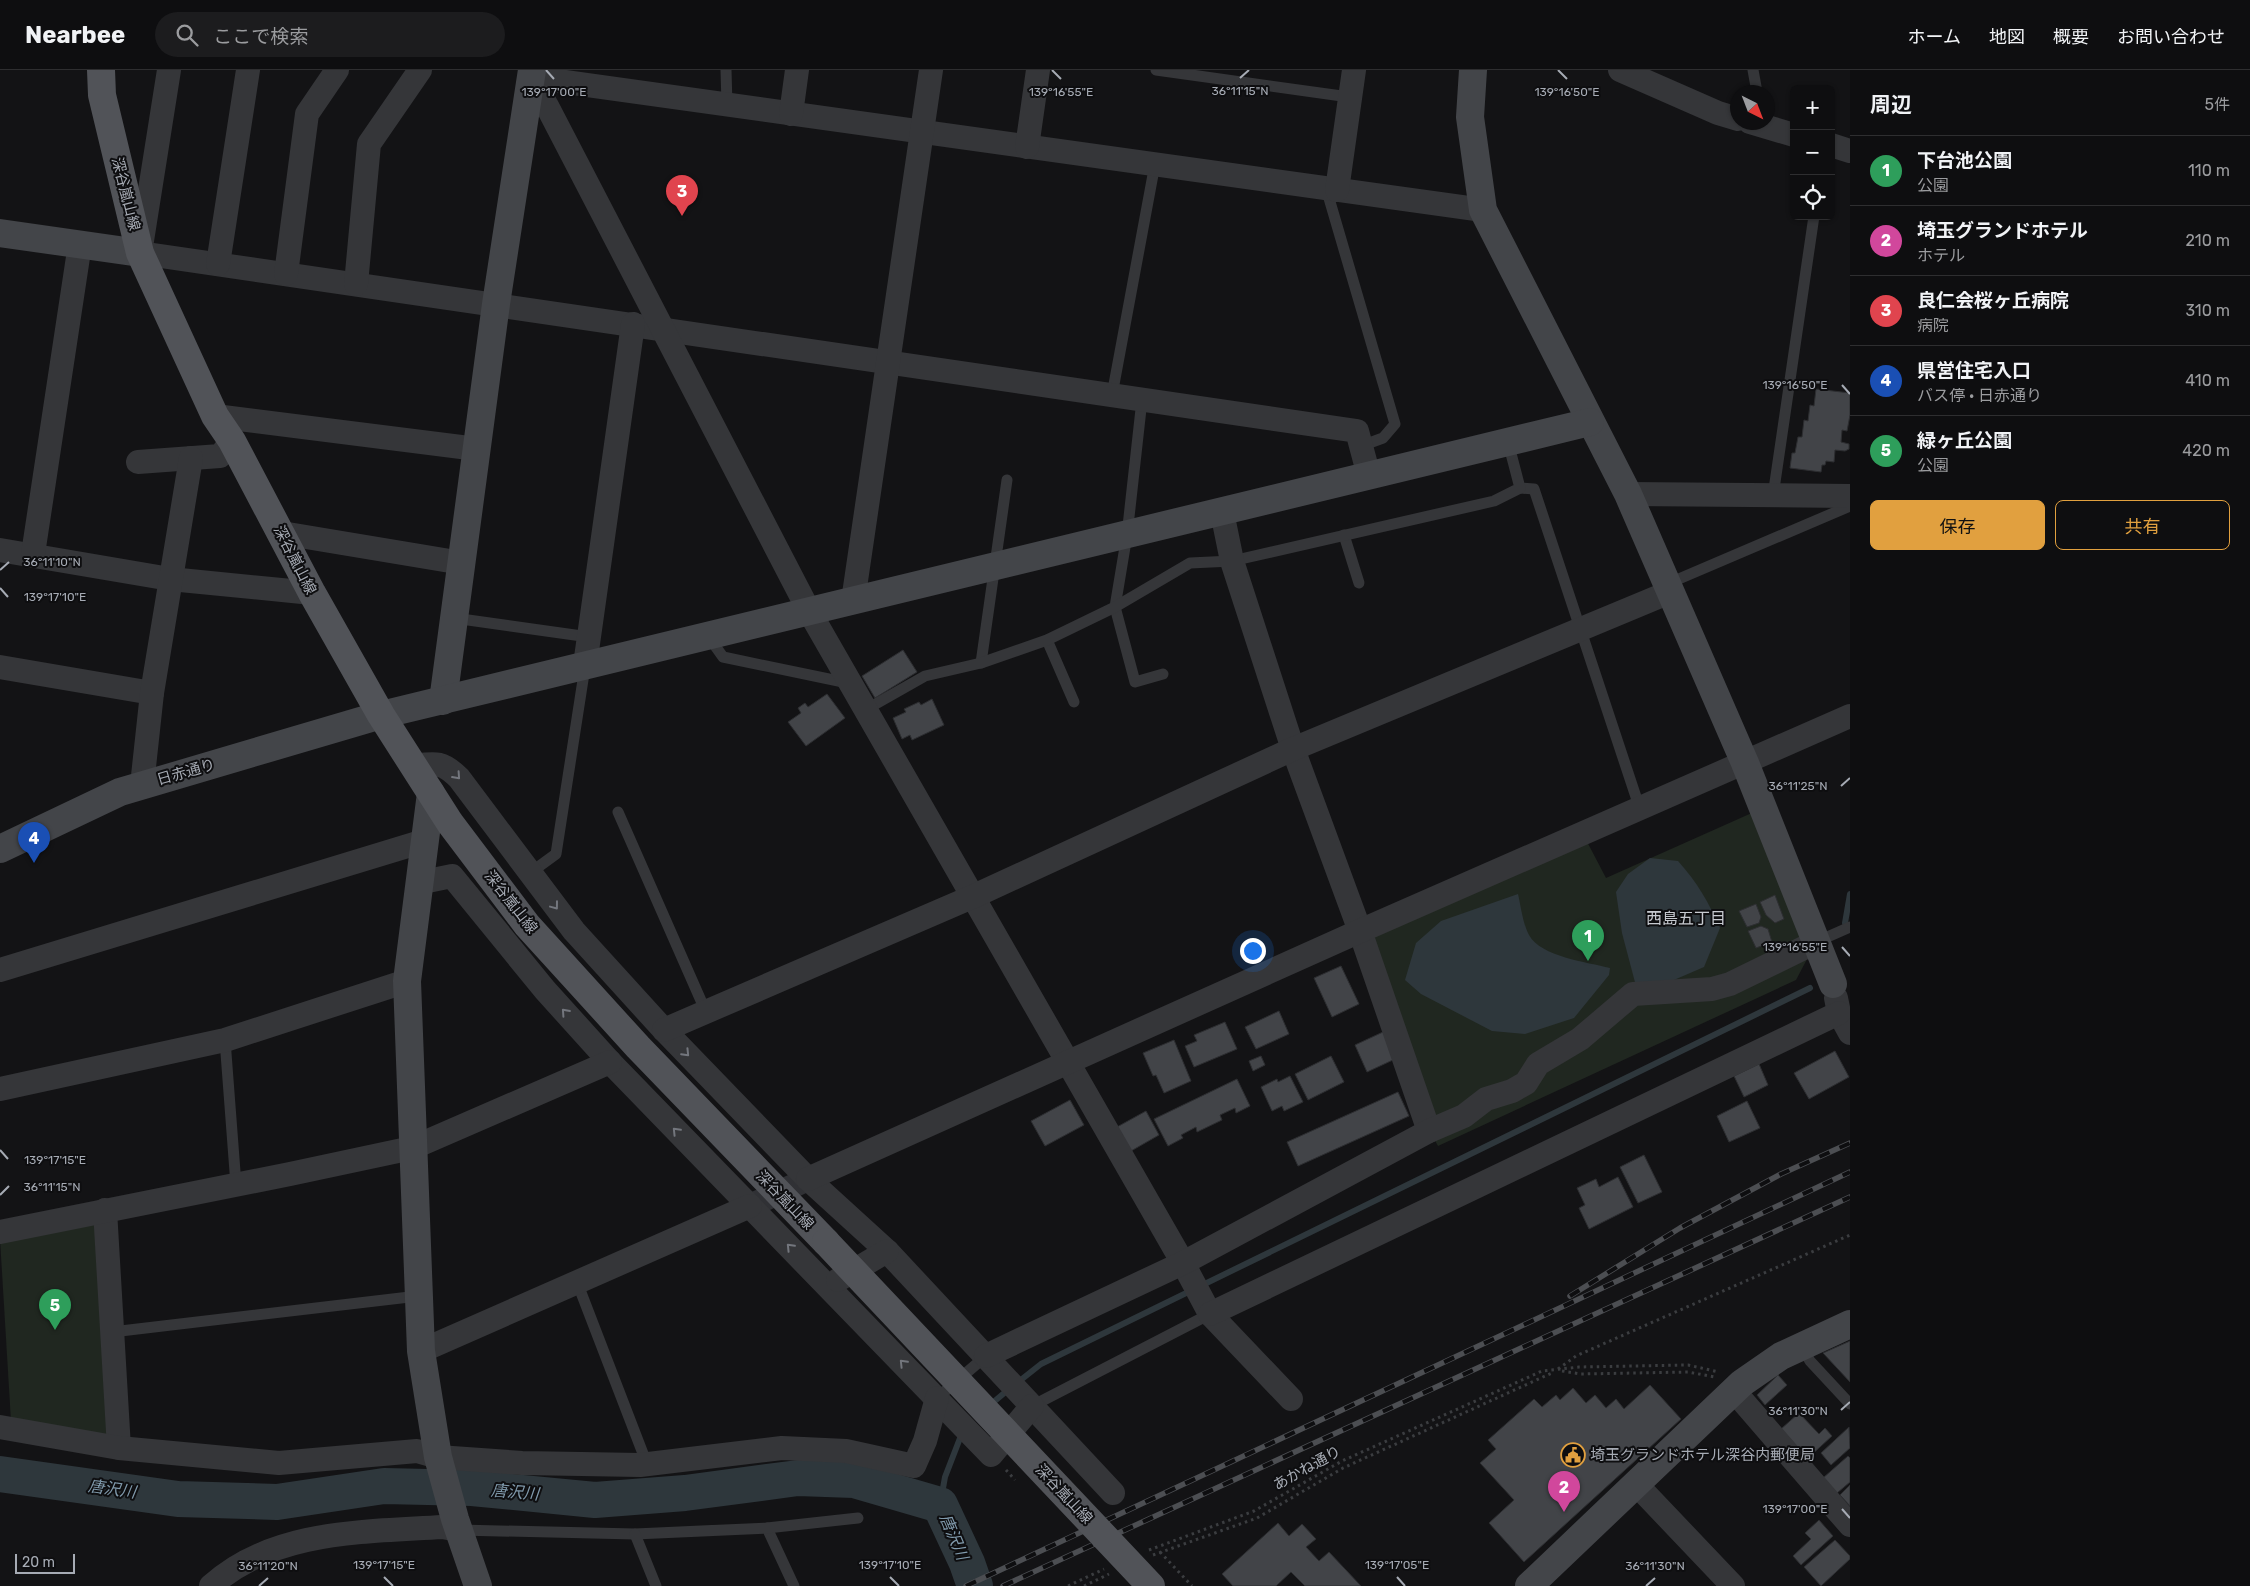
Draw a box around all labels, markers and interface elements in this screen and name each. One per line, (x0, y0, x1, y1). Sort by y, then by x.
search box (155, 12, 505, 57)
text: Nearbee (25, 21, 125, 49)
icon: search (173, 21, 201, 49)
text: ここで検索 (213, 25, 308, 48)
text: ホーム (1908, 26, 1961, 48)
text: 地図 (1989, 26, 2025, 48)
text: 概要 (2053, 26, 2089, 48)
text: お問い合わせ (2117, 26, 2225, 48)
text: 36°11'15"N (1211, 84, 1269, 98)
text: 139°17'00"E (521, 85, 587, 99)
text: 139°16'55"E (1029, 85, 1093, 99)
text: 139°16'50"E (1534, 85, 1600, 99)
north arrow (1730, 85, 1775, 130)
map controls (1790, 85, 1835, 220)
button: + (1790, 85, 1835, 130)
text: 周辺 (1870, 92, 1912, 117)
text: 5件 (2204, 95, 2230, 114)
button: − (1790, 130, 1835, 175)
text: 下台池公園 (1917, 149, 2012, 172)
street label: 深谷嵐山線 (108, 155, 144, 233)
text: 1 (1882, 161, 1890, 180)
text: 110 m (2188, 161, 2230, 180)
pin: 3 (666, 175, 698, 216)
button: locate (1790, 175, 1835, 220)
text: 公園 (1917, 176, 1949, 195)
text: 埼玉グランドホテル (1917, 219, 2088, 242)
text: 2 (1881, 231, 1891, 250)
text: 210 m (2185, 231, 2230, 250)
text: ホテル (1917, 246, 1965, 265)
text: 良仁会桜ヶ丘病院 (1917, 289, 2069, 312)
text: 3 (1881, 301, 1891, 320)
text: 310 m (2186, 301, 2230, 320)
text: 病院 (1917, 316, 1949, 335)
text: 県営住宅入口 (1917, 359, 2031, 382)
text: 4 (1881, 371, 1891, 390)
text: 410 m (2185, 371, 2230, 390)
text: 139°16'50"E (1762, 378, 1828, 392)
text: バス停 · 日赤通り (1917, 386, 2042, 405)
text: 緑ヶ丘公園 (1917, 429, 2012, 452)
text: 5 (1881, 441, 1891, 460)
text: 420 m (2182, 441, 2230, 460)
text: 公園 (1917, 456, 1949, 475)
button: 保存 (1870, 500, 2045, 550)
button: 共有 (2055, 500, 2230, 550)
street label: 深谷嵐山線 (270, 522, 320, 598)
text: 36°11'10"N (23, 555, 81, 569)
text: 139°17'10"E (24, 590, 86, 604)
street label: 日赤通り (155, 755, 217, 789)
one-way arrow (451, 771, 460, 780)
text: 36°11'25"N (1769, 779, 1828, 793)
pin: 4 (18, 822, 50, 863)
street label: 深谷嵐山線 (481, 867, 541, 937)
one-way arrow (549, 900, 557, 909)
district label: 西島五丁目 (1646, 909, 1726, 928)
pin: 1 (1572, 920, 1604, 961)
your location (1240, 938, 1266, 964)
text: 139°16'55"E (1763, 940, 1827, 954)
one-way arrow (562, 1009, 571, 1018)
one-way arrow (681, 1047, 690, 1056)
one-way arrow (673, 1127, 682, 1136)
text: 139°17'15"E (24, 1153, 86, 1167)
street label: 深谷嵐山線 (752, 1167, 818, 1233)
text: 36°11'15"N (23, 1180, 81, 1194)
one-way arrow (787, 1244, 796, 1253)
pin: 5 (39, 1289, 71, 1330)
one-way arrow (900, 1360, 909, 1369)
text: 36°11'30"N (1768, 1404, 1828, 1418)
street label: あかね通り (1270, 1442, 1344, 1494)
public building icon: 埼玉グランドホテル深谷内郵便局 (1560, 1442, 1586, 1468)
place label: 埼玉グランドホテル深谷内郵便局 (1590, 1446, 1815, 1464)
street label: 深谷嵐山線 (1032, 1460, 1096, 1528)
pin: 2 (1548, 1471, 1580, 1512)
water label: 唐沢川 (87, 1476, 139, 1502)
water label: 唐沢川 (490, 1480, 542, 1504)
text: 139°17'00"E (1762, 1502, 1828, 1516)
water label: 唐沢川 (936, 1511, 973, 1565)
scale bar (15, 1551, 75, 1574)
text: 20 m (22, 1554, 55, 1571)
text: 139°17'15"E (353, 1558, 415, 1572)
text: 139°17'10"E (859, 1558, 921, 1572)
text: 139°17'05"E (1365, 1558, 1429, 1572)
text: 36°11'20"N (238, 1559, 298, 1573)
text: 36°11'30"N (1625, 1559, 1685, 1573)

